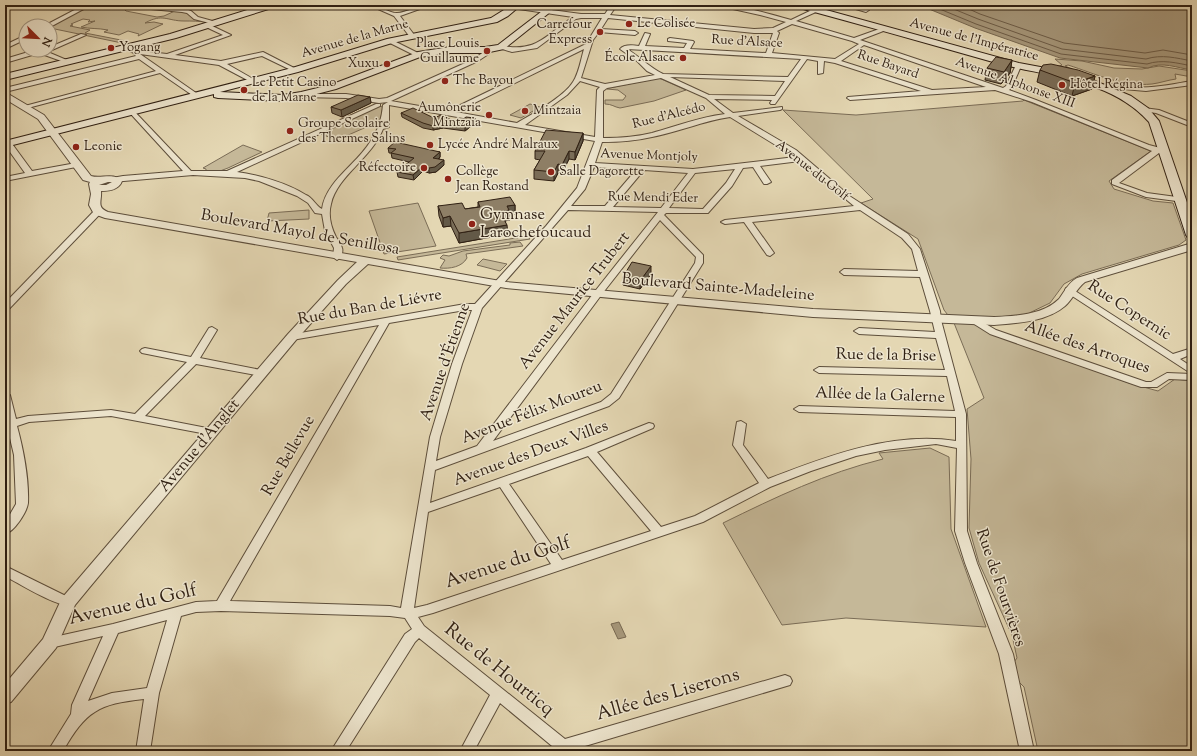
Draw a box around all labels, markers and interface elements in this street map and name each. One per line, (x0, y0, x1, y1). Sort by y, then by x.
street label: Avenue de l'Impératrice (907, 14, 1041, 66)
street label: Avenue de la Marne (299, 15, 411, 63)
place label: Le Colisée (637, 15, 695, 33)
place label: Carrefour Express (536, 16, 592, 49)
north arrow (18, 18, 58, 58)
marker: Le Colisée (624, 19, 634, 29)
marker: Carrefour Express (595, 27, 605, 37)
street label: Rue d'Alsace (711, 31, 783, 53)
text: N (37, 33, 56, 49)
place label: Place Louis Guillaume (416, 35, 479, 68)
place label: Yogang (119, 39, 160, 57)
marker: Yogang (106, 43, 116, 53)
marker: Place Louis Guillaume (482, 46, 492, 56)
street label: Rue Bayard (855, 46, 922, 84)
place label: École Alsace (605, 48, 675, 67)
marker: École Alsace (678, 53, 688, 63)
street label: Avenue Alphonse XIII (953, 53, 1078, 113)
place label: Xuxu (348, 55, 380, 73)
marker: Xuxu (382, 59, 392, 69)
place label: The Bayou (453, 72, 514, 90)
place label: Le Petit Casino de la Marne (252, 74, 336, 107)
marker: The Bayou (440, 76, 450, 86)
place label: Hôtel Régina (1070, 76, 1143, 94)
marker: Hôtel Régina (1057, 80, 1067, 90)
marker: Le Petit Casino de la Marne (239, 85, 249, 95)
street label: Rue d'Alcédo (631, 98, 707, 134)
place label: Aumônerie Mintzaia (417, 99, 481, 132)
place label: Mintzaia (533, 102, 581, 120)
marker: Mintzaia (520, 106, 530, 116)
marker: Aumônerie Mintzaia (484, 110, 494, 120)
place label: Groupe Scolaire des Thermes Salins (298, 115, 405, 148)
marker: Groupe Scolaire des Thermes Salins (285, 126, 295, 136)
place label: Lycée André Malraux (438, 136, 558, 154)
street label: Avenue du Golf (771, 136, 853, 206)
place label: Leonie (84, 138, 122, 156)
marker: Lycée André Malraux (425, 140, 435, 150)
marker: Leonie (71, 142, 81, 152)
street label: Avenue Montjoly (600, 145, 699, 167)
place label: Réfectoire (359, 159, 416, 177)
marker: Réfectoire (419, 163, 429, 173)
place label: Collège Jean Rostand (455, 163, 529, 196)
place label: Salle Dagorette (559, 163, 644, 181)
marker: Salle Dagorette (546, 167, 556, 177)
marker: Collège Jean Rostand (443, 174, 453, 184)
street label: Rue Mendi Eder (608, 188, 698, 208)
street label: Boulevard Mayol de Senillosa (199, 204, 402, 262)
place label: Gymnase Larochefoucaud (480, 204, 591, 245)
marker: Gymnase Larochefoucaud (467, 219, 477, 229)
street label: Avenue Maurice Trubert (514, 227, 636, 375)
street label: Boulevard Sainte-Madeleine (621, 268, 815, 308)
street label: Rue Copernic (1083, 275, 1175, 347)
street label: Rue du Ban de Liévre (296, 284, 444, 332)
street label: Avenue d'Étienne (415, 300, 477, 424)
street label: Allée des Arroques (1021, 316, 1153, 380)
street label: Rue de la Brise (836, 344, 936, 368)
street label: Avenue Félix Moureu (458, 376, 606, 450)
street label: Allée de la Galerne (815, 382, 945, 410)
street label: Avenue d'Anglet (154, 394, 246, 498)
street label: Rue Bellevue (257, 411, 321, 501)
street label: Avenue des Deux Villes (450, 415, 612, 493)
street label: Rue de Fourvières (969, 526, 1031, 650)
street label: Avenue du Golf (442, 530, 576, 596)
street label: Avenue du Golf (66, 577, 201, 633)
street label: Rue de Hourticq (438, 617, 560, 723)
street label: Allée des Liserons (593, 662, 743, 728)

